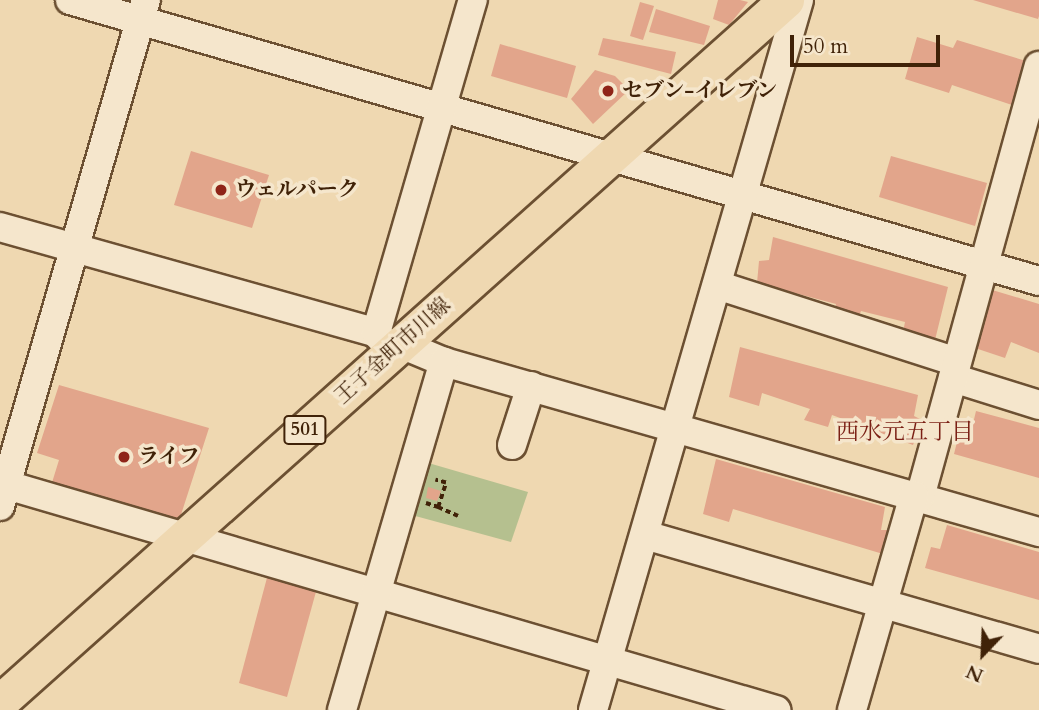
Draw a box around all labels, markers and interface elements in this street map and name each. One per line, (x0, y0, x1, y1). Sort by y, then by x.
scale bar (794, 21, 944, 65)
text: 50 m (803, 32, 848, 61)
place label: セブン-イレブン (622, 78, 779, 104)
marker: セブン-イレブン (600, 83, 616, 99)
place label: ウェルパーク (235, 177, 361, 203)
marker: ウェルパーク (213, 182, 229, 198)
street label: 王子金町市川線 (330, 292, 456, 410)
road number: 501 (282, 414, 328, 446)
district label: 西水元五丁目 (836, 418, 974, 446)
place label: ライフ (138, 444, 201, 470)
marker: ライフ (116, 449, 132, 465)
north arrow (948, 619, 1018, 689)
text: N (962, 658, 987, 689)

